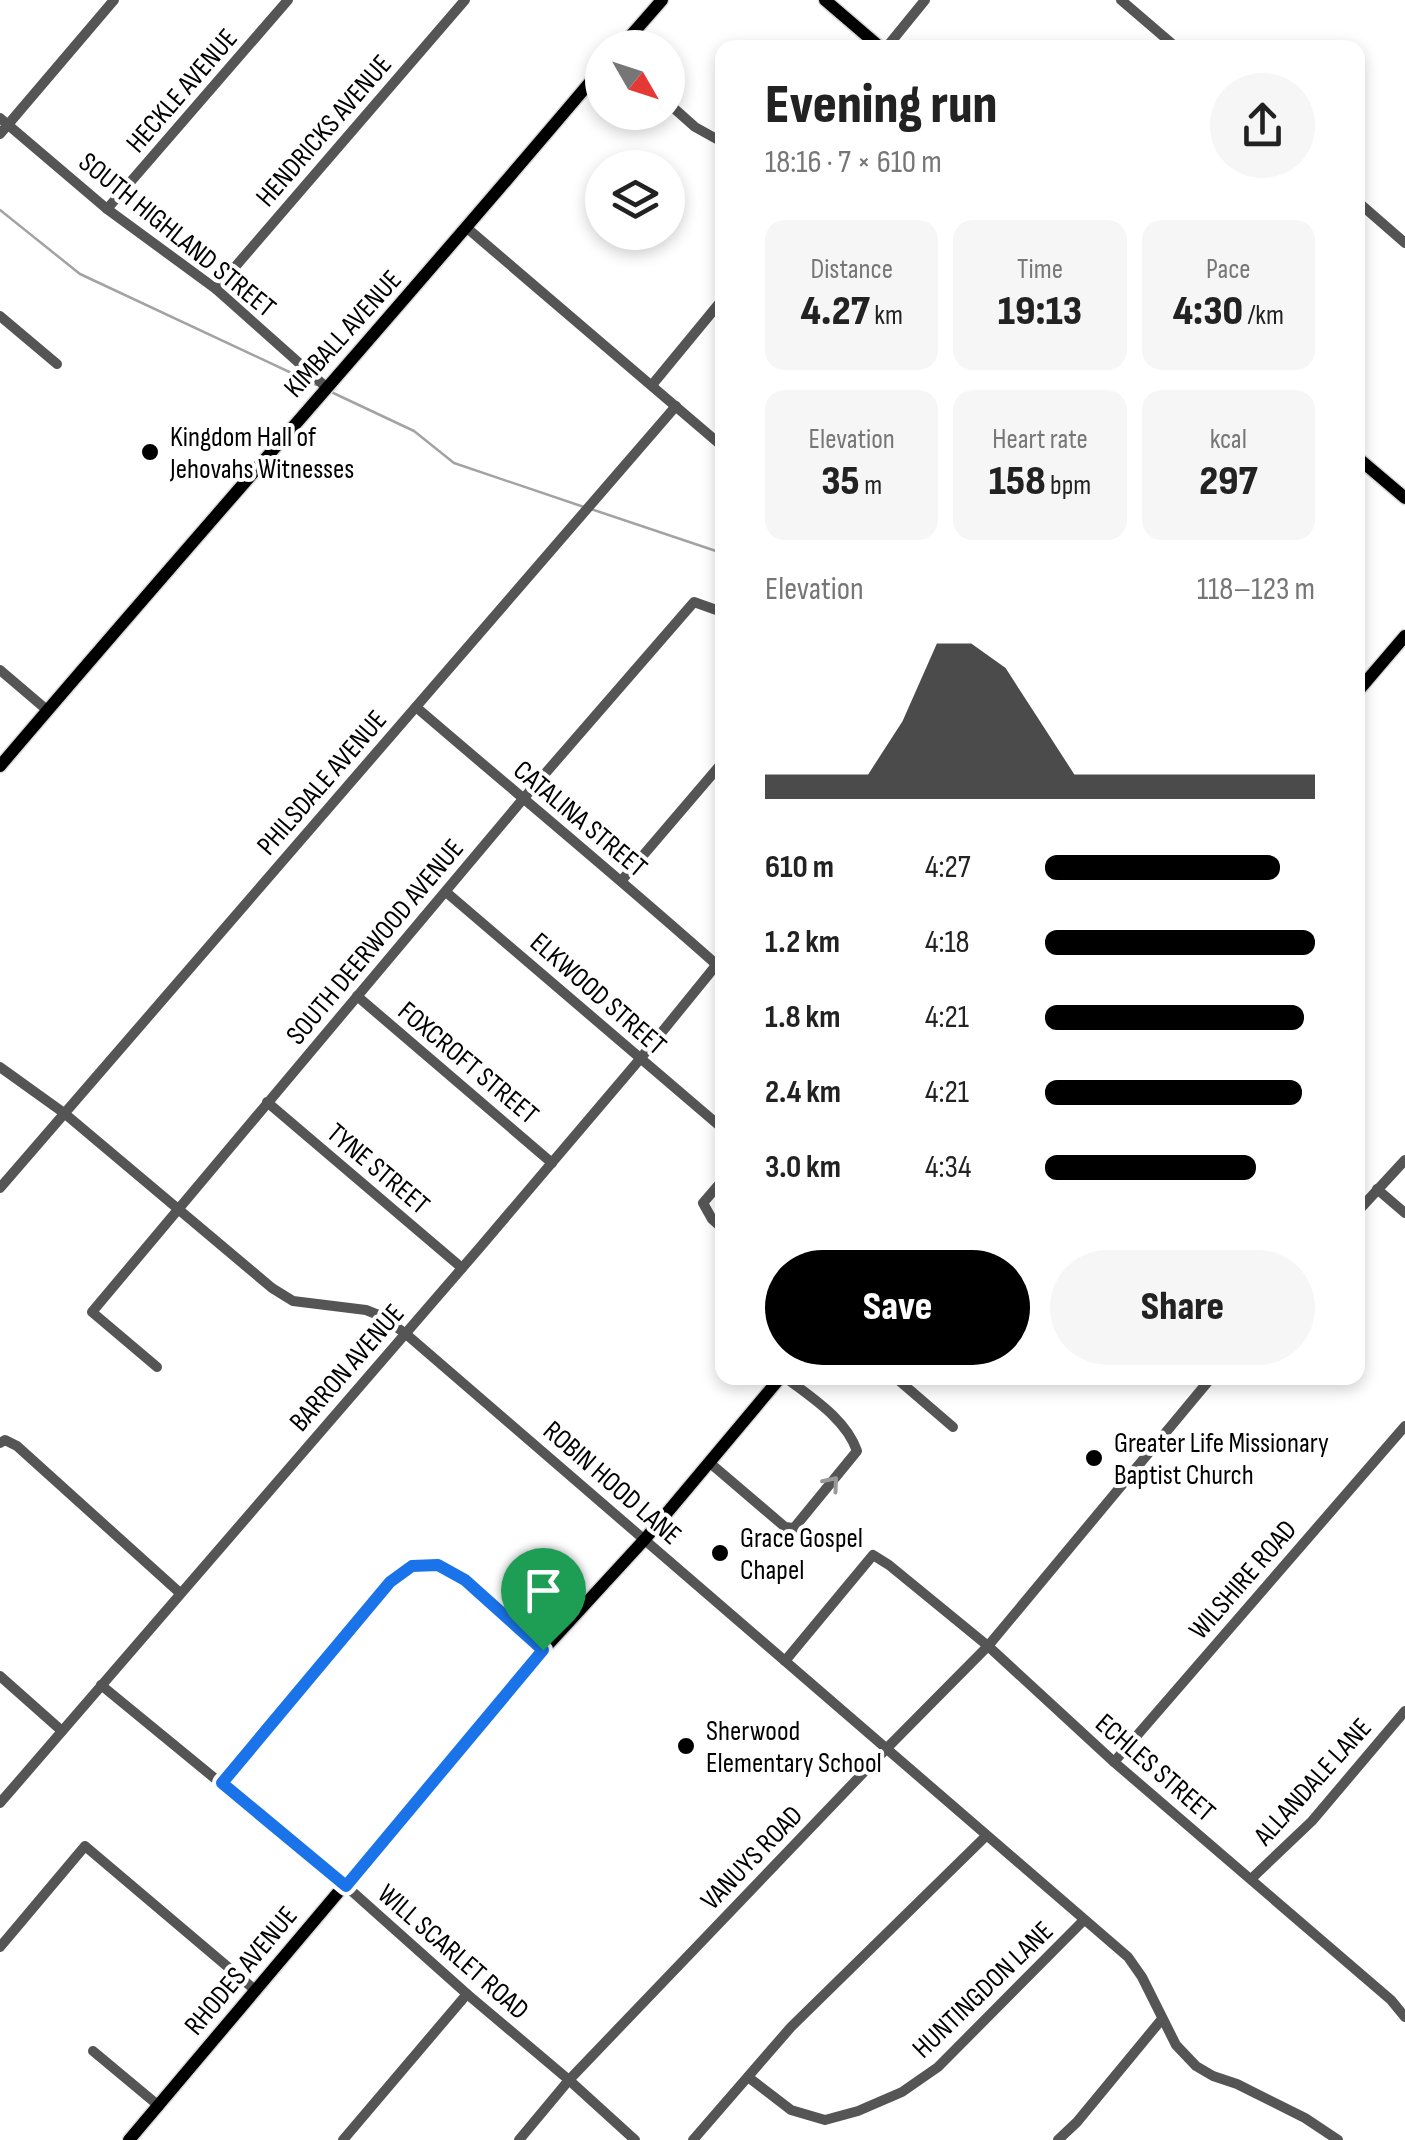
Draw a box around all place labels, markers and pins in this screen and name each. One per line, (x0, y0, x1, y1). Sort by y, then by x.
place label: Kingdom Hall of Jehovahs Witnesses (169, 421, 354, 486)
marker: Kingdom Hall of Jehovahs Witnesses (139, 441, 161, 463)
place label: Greater Life Missionary Baptist Church (1114, 1427, 1329, 1492)
marker: Greater Life Missionary Baptist Church (1083, 1447, 1105, 1469)
place label: Grace Gospel Chapel (740, 1522, 863, 1587)
marker: Grace Gospel Chapel (709, 1542, 731, 1564)
pin (501, 1548, 586, 1651)
place label: Sherwood Elementary School (706, 1715, 882, 1780)
marker: Sherwood Elementary School (675, 1735, 697, 1757)

